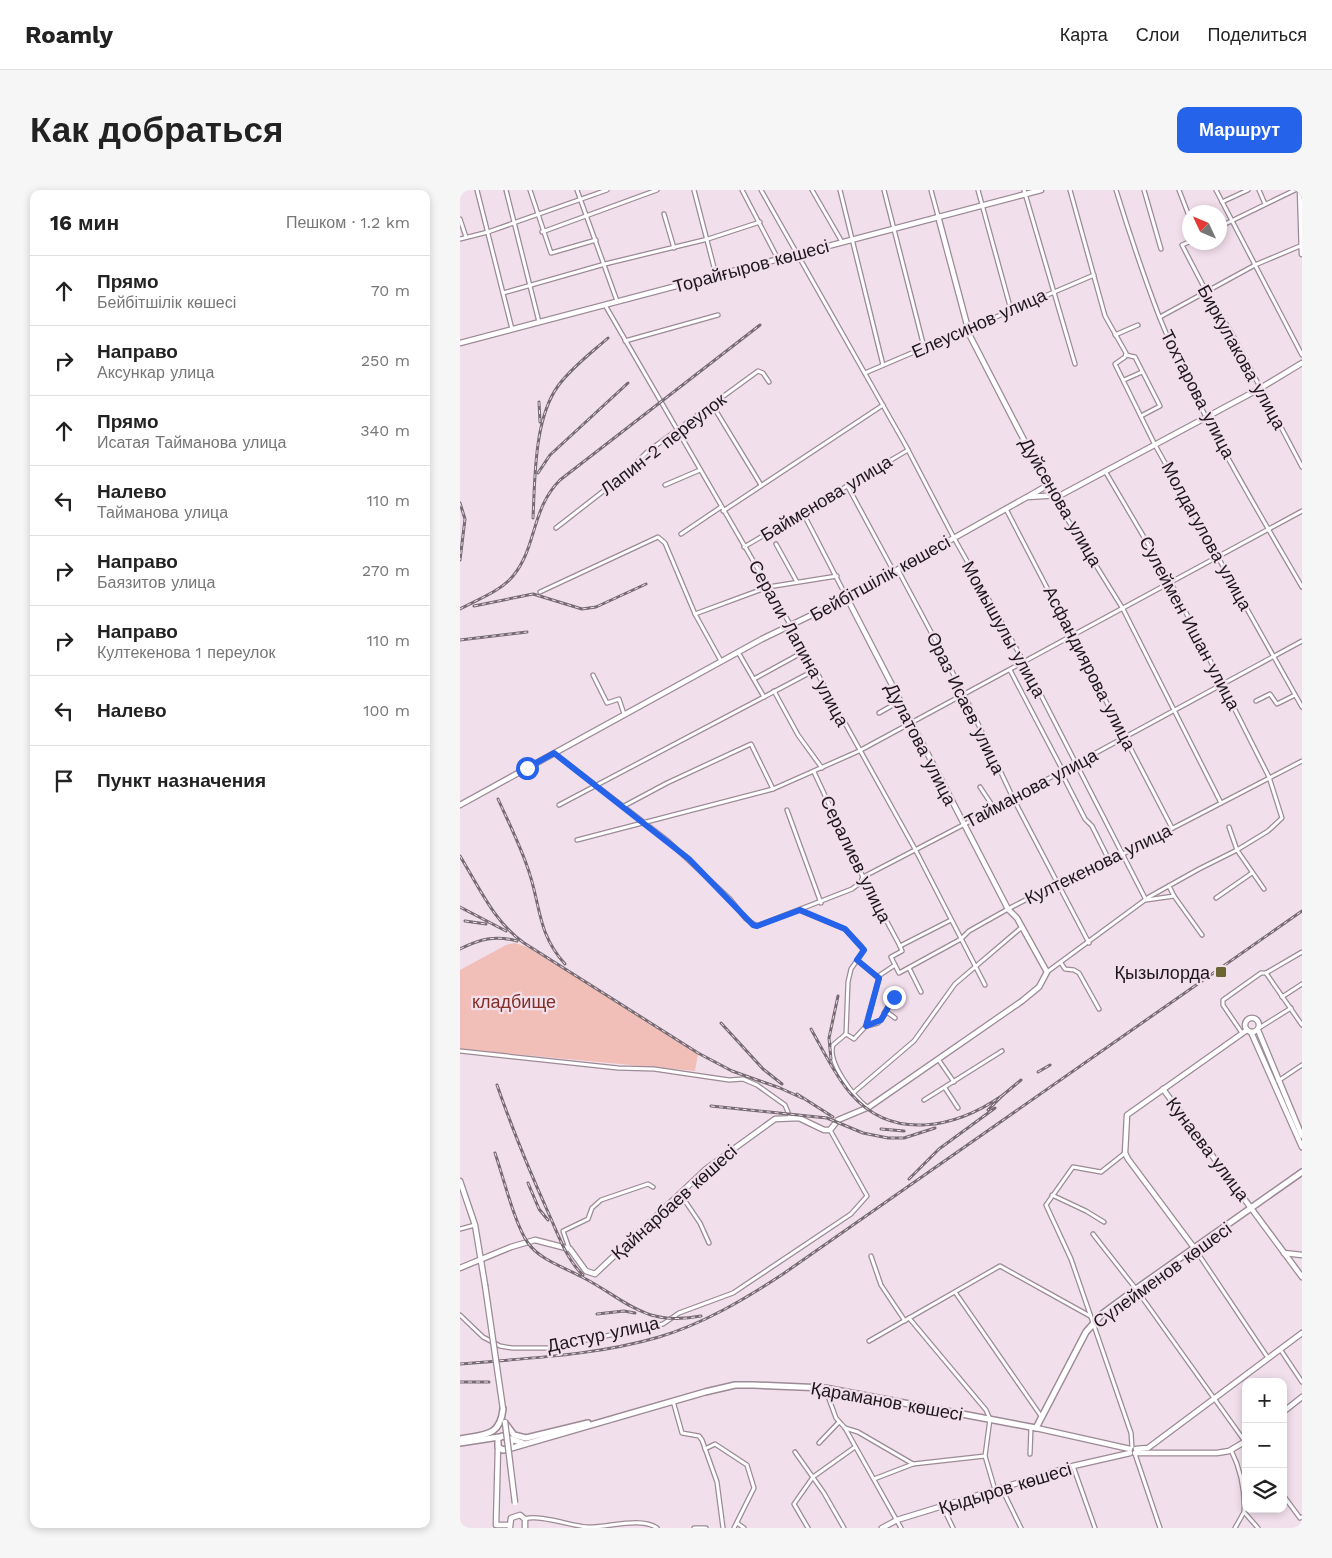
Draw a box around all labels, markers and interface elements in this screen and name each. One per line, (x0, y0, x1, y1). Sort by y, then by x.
text: Roamly (25, 21, 113, 49)
text: Карта (1060, 24, 1108, 45)
text: Слои (1136, 24, 1180, 45)
text: Поделиться (1208, 24, 1307, 45)
button: Маршрут (1177, 107, 1302, 153)
text: Как добраться (30, 109, 283, 151)
north arrow (1182, 205, 1227, 250)
text: 16 мин (50, 210, 119, 235)
text: Пешком · 1.2 km (286, 213, 410, 232)
street label: Торайғыров көшесі (671, 235, 831, 297)
text: Прямо (97, 270, 159, 293)
icon: ahead (50, 277, 78, 305)
text: 70 m (371, 281, 410, 300)
street label: Биркулакова улица (1194, 281, 1291, 434)
street label: Елеусинов улица (908, 283, 1051, 362)
text: Бейбітшілік көшесі (97, 293, 236, 312)
street label: Тохтарова улица (1157, 326, 1240, 463)
text: Направо (97, 340, 178, 363)
icon: right (50, 347, 78, 375)
text: 250 m (361, 351, 410, 370)
text: Аксункар улица (97, 363, 214, 382)
street label: Лапин-2 переулок (596, 388, 730, 500)
text: Прямо (97, 410, 159, 433)
icon: ahead (50, 417, 78, 445)
text: 340 m (360, 421, 410, 440)
text: Исатая Тайманова улица (97, 433, 286, 452)
street label: Дуйсенова улица (1016, 434, 1107, 571)
street label: Байменова улица (757, 450, 896, 545)
street label: Молдагулова улица (1157, 458, 1257, 615)
text: Налево (97, 480, 167, 503)
icon: left (50, 487, 78, 515)
text: 110 m (367, 491, 410, 510)
text: Тайманова улица (97, 503, 228, 522)
street label: Бейбітшілік көшесі (806, 531, 954, 625)
street label: Сулеймен Ишан улица (1135, 533, 1245, 714)
text: Направо (97, 550, 178, 573)
street label: Серали Лапина улица (745, 556, 854, 731)
icon: right (50, 557, 78, 585)
street label: Момышулы улица (958, 557, 1051, 702)
text: 270 m (362, 561, 410, 580)
text: Баязитов улица (97, 573, 215, 592)
street label: Асфандиярова улица (1040, 583, 1141, 754)
text: Направо (97, 620, 178, 643)
icon: right (50, 627, 78, 655)
street label: Ораз Исаев улица (923, 629, 1010, 778)
text: 110 m (367, 631, 410, 650)
text: Култекенова 1 переулок (97, 643, 275, 662)
street label: Дулатова улица (881, 679, 961, 810)
icon: left (50, 697, 78, 725)
text: Налево (97, 699, 167, 722)
text: 100 m (363, 701, 410, 720)
street label: Тайманова улица (961, 744, 1102, 832)
route start (516, 757, 539, 780)
icon: arrive (50, 767, 78, 795)
text: Пункт назначения (97, 769, 266, 792)
street label: Сералиев улица (816, 792, 896, 927)
street label: Култекенова улица (1021, 819, 1176, 909)
place label: Қызылорда (1115, 962, 1211, 983)
marker: Қызылорда (1214, 965, 1228, 979)
route end (883, 986, 906, 1009)
park label: кладбище (472, 991, 556, 1012)
street label: Кунаева улица (1162, 1093, 1254, 1206)
street label: Қайнарбаев көшесі (607, 1140, 741, 1264)
street label: Сүлейменов көшесі (1089, 1218, 1235, 1332)
street label: Дастур улица (545, 1312, 662, 1356)
street label: Қараманов көшесі (809, 1377, 965, 1425)
map controls (1242, 1378, 1287, 1513)
button: + (1242, 1378, 1287, 1423)
button: − (1242, 1423, 1287, 1468)
street label: Қыдыров көшесі (936, 1458, 1074, 1518)
button: layers (1242, 1468, 1287, 1513)

